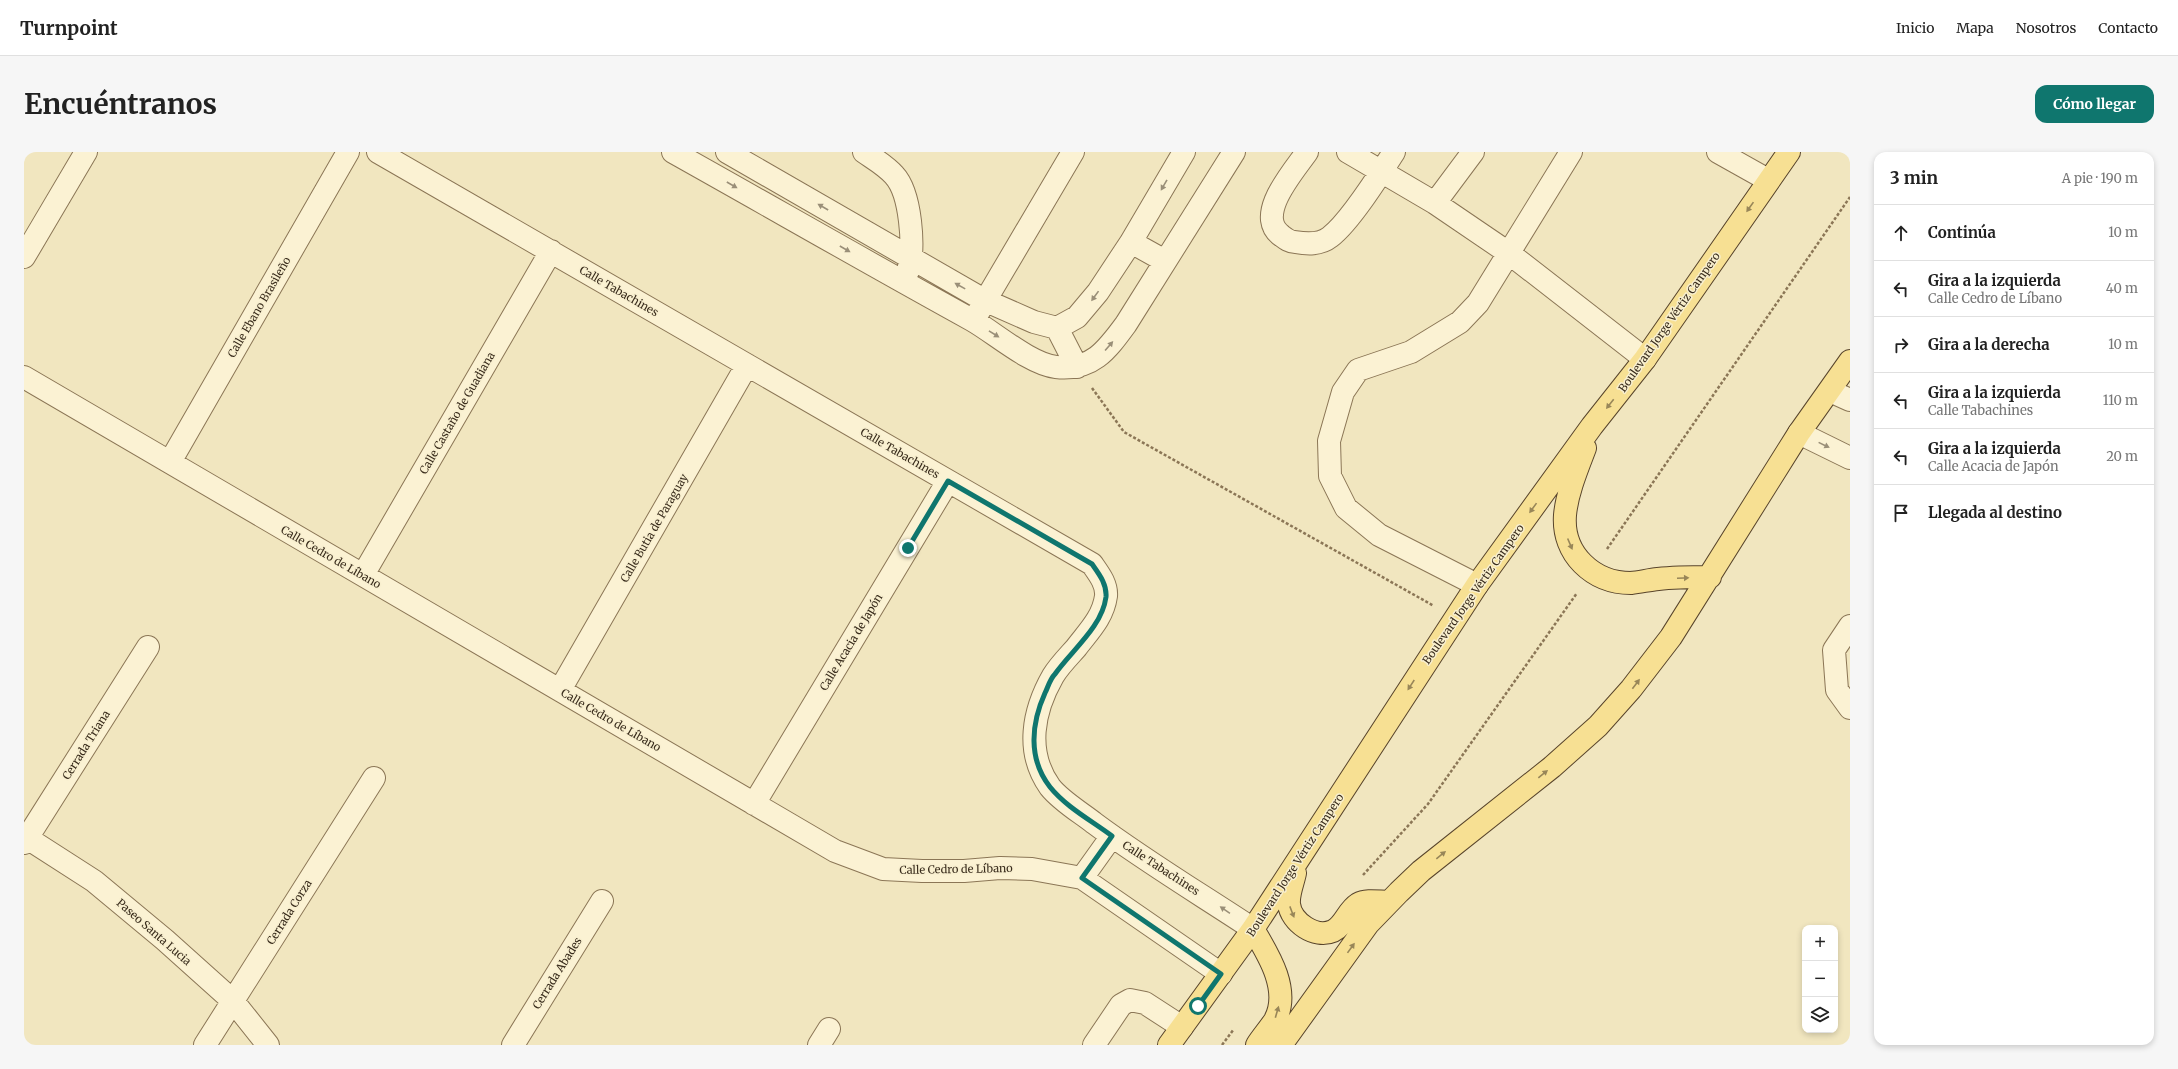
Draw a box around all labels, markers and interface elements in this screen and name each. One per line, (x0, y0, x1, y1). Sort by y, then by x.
text: Turnpoint (20, 16, 118, 40)
text: Inicio (1896, 19, 1934, 37)
text: Mapa (1956, 19, 1994, 37)
text: Nosotros (2016, 19, 2076, 37)
text: Contacto (2098, 19, 2158, 37)
button: Cómo llegar (2035, 85, 2154, 123)
text: Encuéntranos (24, 86, 217, 122)
text: 3 min (1890, 167, 1938, 189)
text: A pie · 190 m (2062, 170, 2138, 187)
one-way arrow (1160, 180, 1168, 190)
one-way arrow (726, 182, 738, 189)
one-way arrow (1746, 201, 1754, 212)
one-way arrow (817, 204, 829, 211)
icon: ahead (1890, 222, 1912, 244)
text: Continúa (1928, 223, 1996, 242)
text: 10 m (2108, 224, 2138, 241)
one-way arrow (839, 246, 851, 253)
street label: Boulevard Jorge Vértiz Campero (1615, 249, 1723, 395)
street label: Calle Ebano Brasileño (224, 254, 294, 360)
street label: Calle Tabachines (577, 263, 661, 319)
text: Gira a la izquierda (1928, 271, 2061, 290)
icon: left (1890, 278, 1912, 300)
text: 40 m (2106, 280, 2138, 297)
one-way arrow (954, 282, 966, 289)
one-way arrow (1091, 290, 1099, 301)
text: Calle Cedro de Líbano (1928, 290, 2062, 307)
one-way arrow (988, 331, 1000, 338)
icon: right (1890, 334, 1912, 356)
text: Gira a la derecha (1928, 335, 2050, 354)
text: 10 m (2108, 336, 2138, 353)
one-way arrow (1104, 341, 1113, 351)
street label: Calle Castaño de Guadiana (416, 349, 498, 477)
text: Gira a la izquierda (1928, 383, 2061, 402)
icon: left (1890, 390, 1912, 412)
text: 110 m (2103, 392, 2138, 409)
one-way arrow (1605, 398, 1614, 409)
text: Calle Tabachines (1928, 402, 2033, 419)
street label: Calle Tabachines (858, 425, 942, 481)
text: Gira a la izquierda (1928, 439, 2061, 458)
one-way arrow (1819, 442, 1830, 448)
icon: left (1890, 446, 1912, 468)
text: 20 m (2106, 448, 2138, 465)
text: Calle Acacia de Japón (1928, 458, 2059, 475)
street label: Calle Butia de Paraguay (617, 471, 691, 585)
icon: arrive (1890, 502, 1912, 524)
one-way arrow (1528, 503, 1537, 514)
text: Llegada al destino (1928, 503, 2062, 522)
street label: Boulevard Jorge Vértiz Campero (1419, 521, 1527, 667)
street label: Calle Cedro de Líbano (278, 523, 384, 592)
route end (899, 539, 917, 557)
one-way arrow (1567, 539, 1573, 550)
one-way arrow (1677, 575, 1690, 581)
street label: Calle Acacia de Japón (817, 590, 886, 693)
one-way arrow (1632, 678, 1640, 689)
one-way arrow (1408, 679, 1415, 691)
street label: Calle Cedro de Líbano (558, 686, 664, 755)
street label: Cerrada Triana (59, 708, 113, 782)
one-way arrow (1537, 770, 1548, 778)
street label: Boulevard Jorge Vértiz Campero (1244, 790, 1347, 939)
street label: Calle Tabachines (1120, 838, 1202, 898)
one-way arrow (1436, 851, 1447, 859)
street label: Calle Cedro de Líbano (899, 861, 1013, 877)
street label: Cerrada Corza (263, 877, 315, 947)
street label: Paseo Santa Lucia (114, 896, 194, 968)
one-way arrow (1289, 906, 1295, 918)
one-way arrow (1219, 907, 1231, 914)
map controls (1802, 925, 1838, 1033)
button: + (1802, 925, 1838, 961)
street label: Cerrada Abades (529, 934, 585, 1012)
one-way arrow (1347, 942, 1355, 953)
button: − (1802, 961, 1838, 997)
route start (1189, 997, 1207, 1015)
button: layers (1802, 997, 1838, 1033)
one-way arrow (1274, 1006, 1280, 1018)

